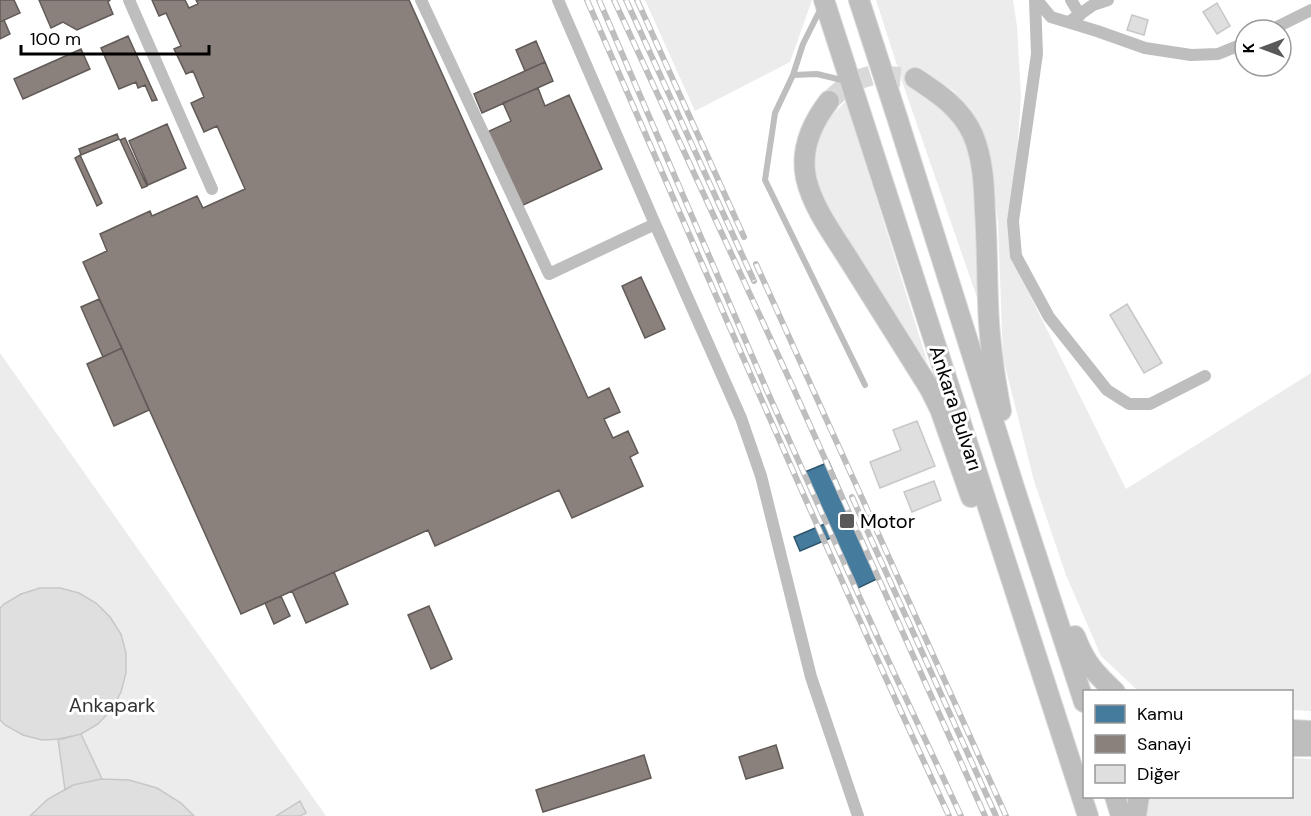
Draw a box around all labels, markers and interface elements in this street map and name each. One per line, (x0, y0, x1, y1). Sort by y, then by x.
scale bar (21, 18, 208, 56)
north arrow (1233, 18, 1293, 78)
text: 100 m (30, 27, 81, 51)
text: K (1238, 42, 1259, 53)
street label: Ankara Bulvarı (924, 342, 988, 474)
place label: Motor (860, 508, 915, 534)
marker: Motor (838, 512, 856, 530)
legend (1083, 690, 1293, 798)
park label: Ankapark (69, 692, 155, 718)
text: Kamu (1137, 702, 1183, 726)
text: Sanayi (1137, 732, 1191, 756)
text: Diğer (1137, 762, 1181, 786)

